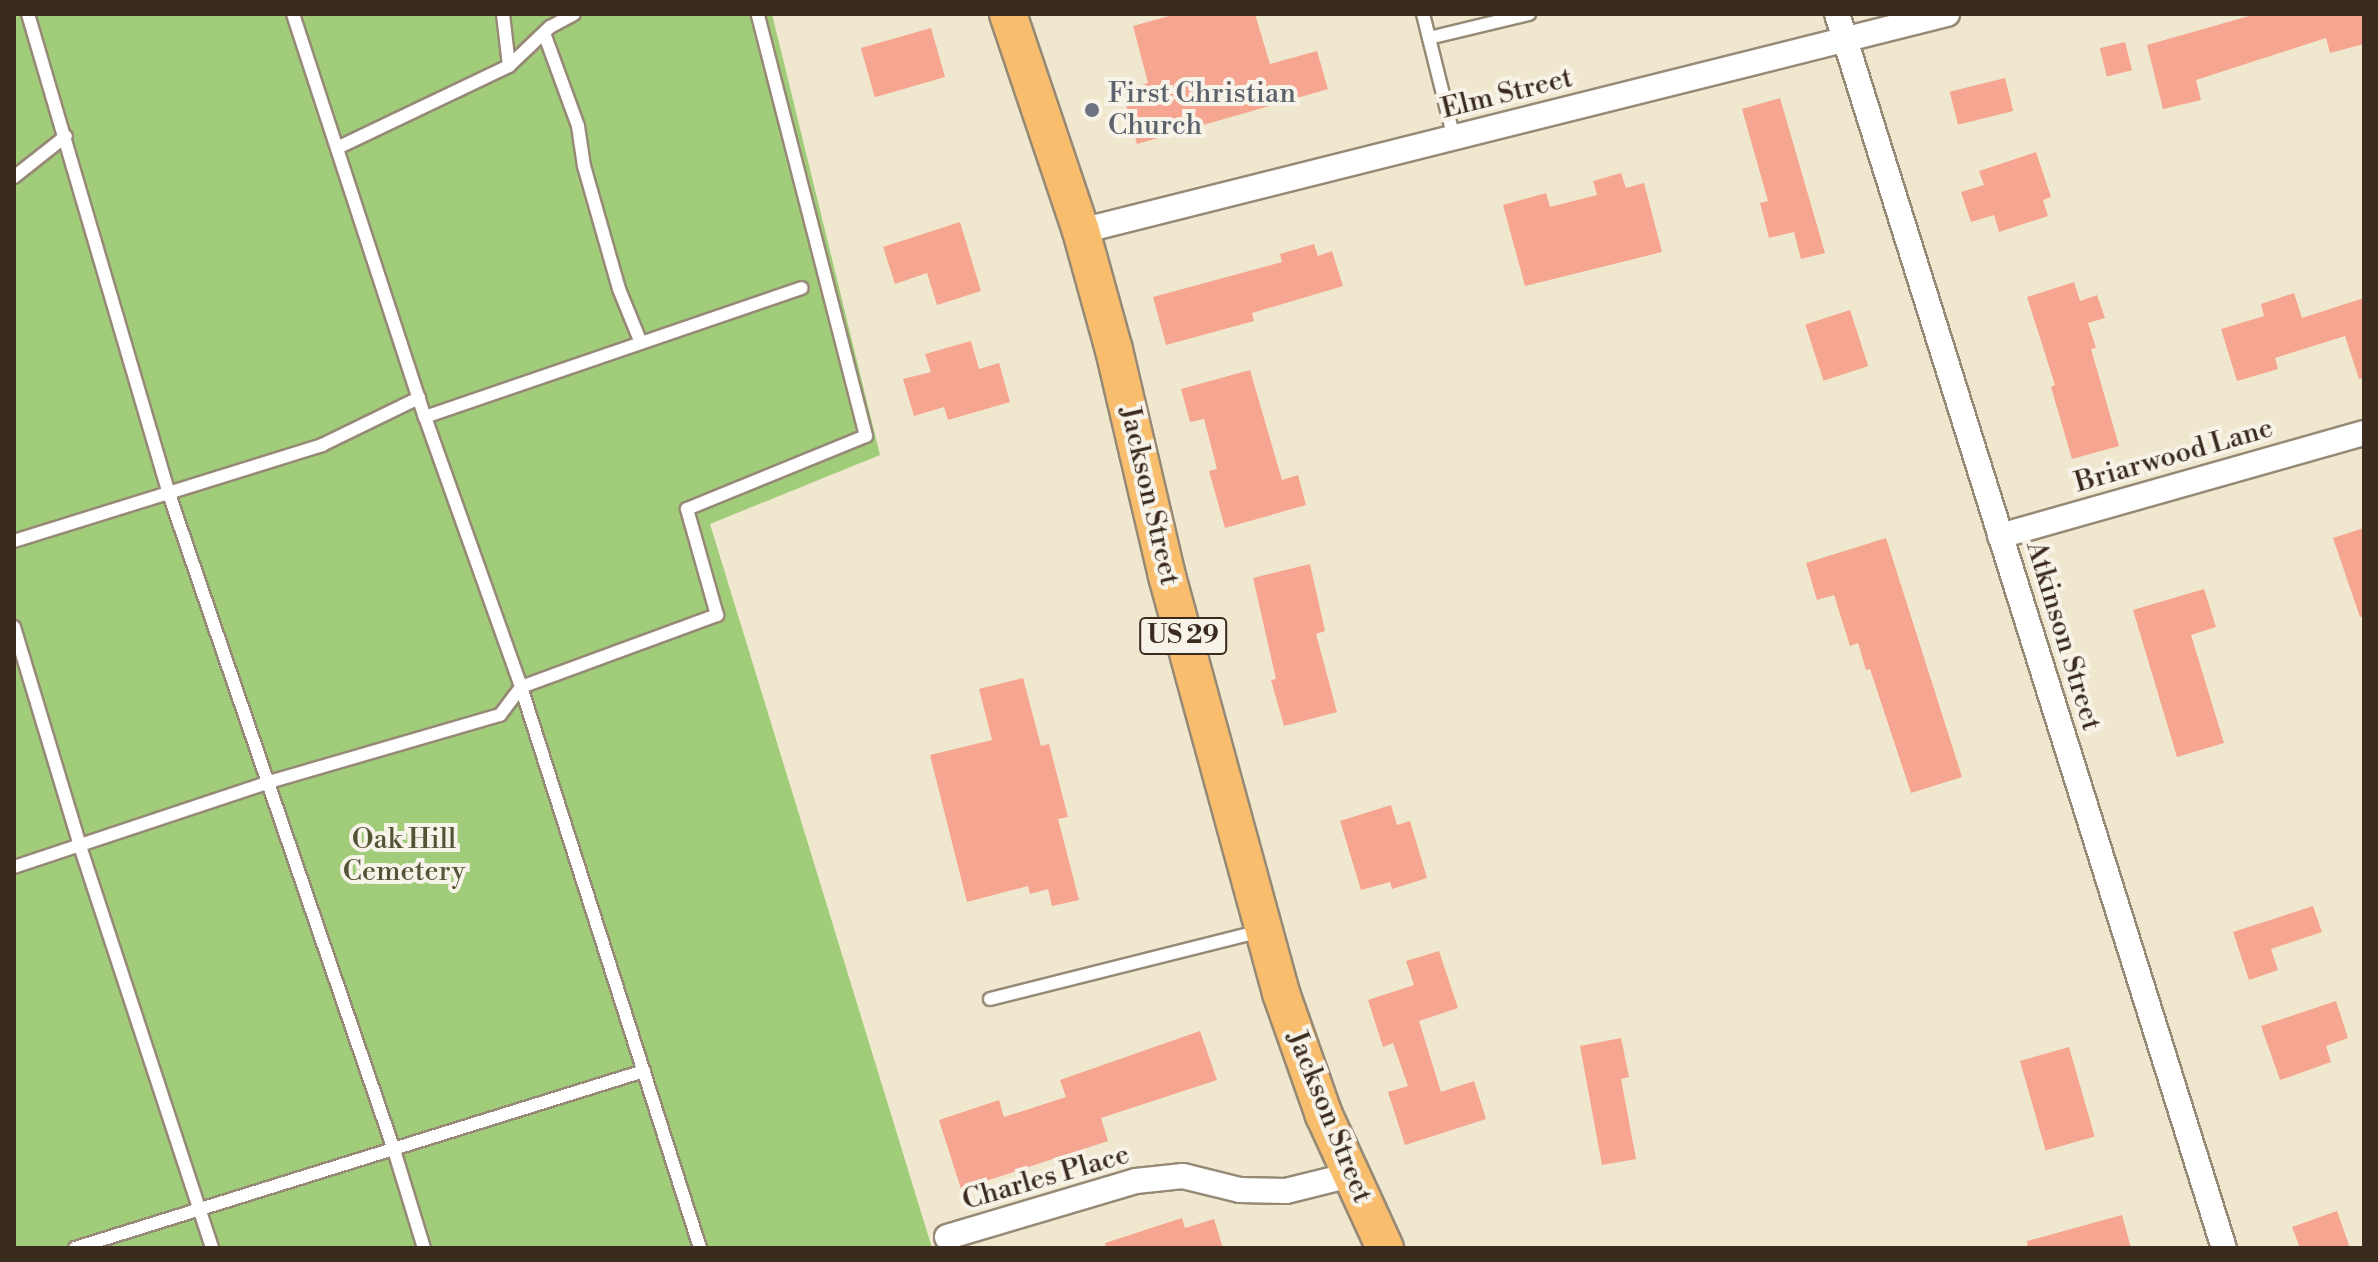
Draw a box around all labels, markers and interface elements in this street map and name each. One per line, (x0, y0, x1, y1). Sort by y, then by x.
street label: Elm Street (1438, 61, 1576, 127)
place label: First Christian Church (1108, 77, 1296, 143)
marker: First Christian Church (1083, 101, 1101, 119)
street label: Jackson Street (1112, 403, 1186, 589)
street label: Briarwood Lane (2071, 412, 2277, 500)
street label: Atkinson Street (2018, 537, 2108, 735)
road number: US 29 (1139, 614, 1227, 658)
park label: Oak Hill Cemetery (343, 823, 465, 889)
street label: Jackson Street (1279, 1026, 1379, 1208)
street label: Charles Place (959, 1138, 1133, 1218)

